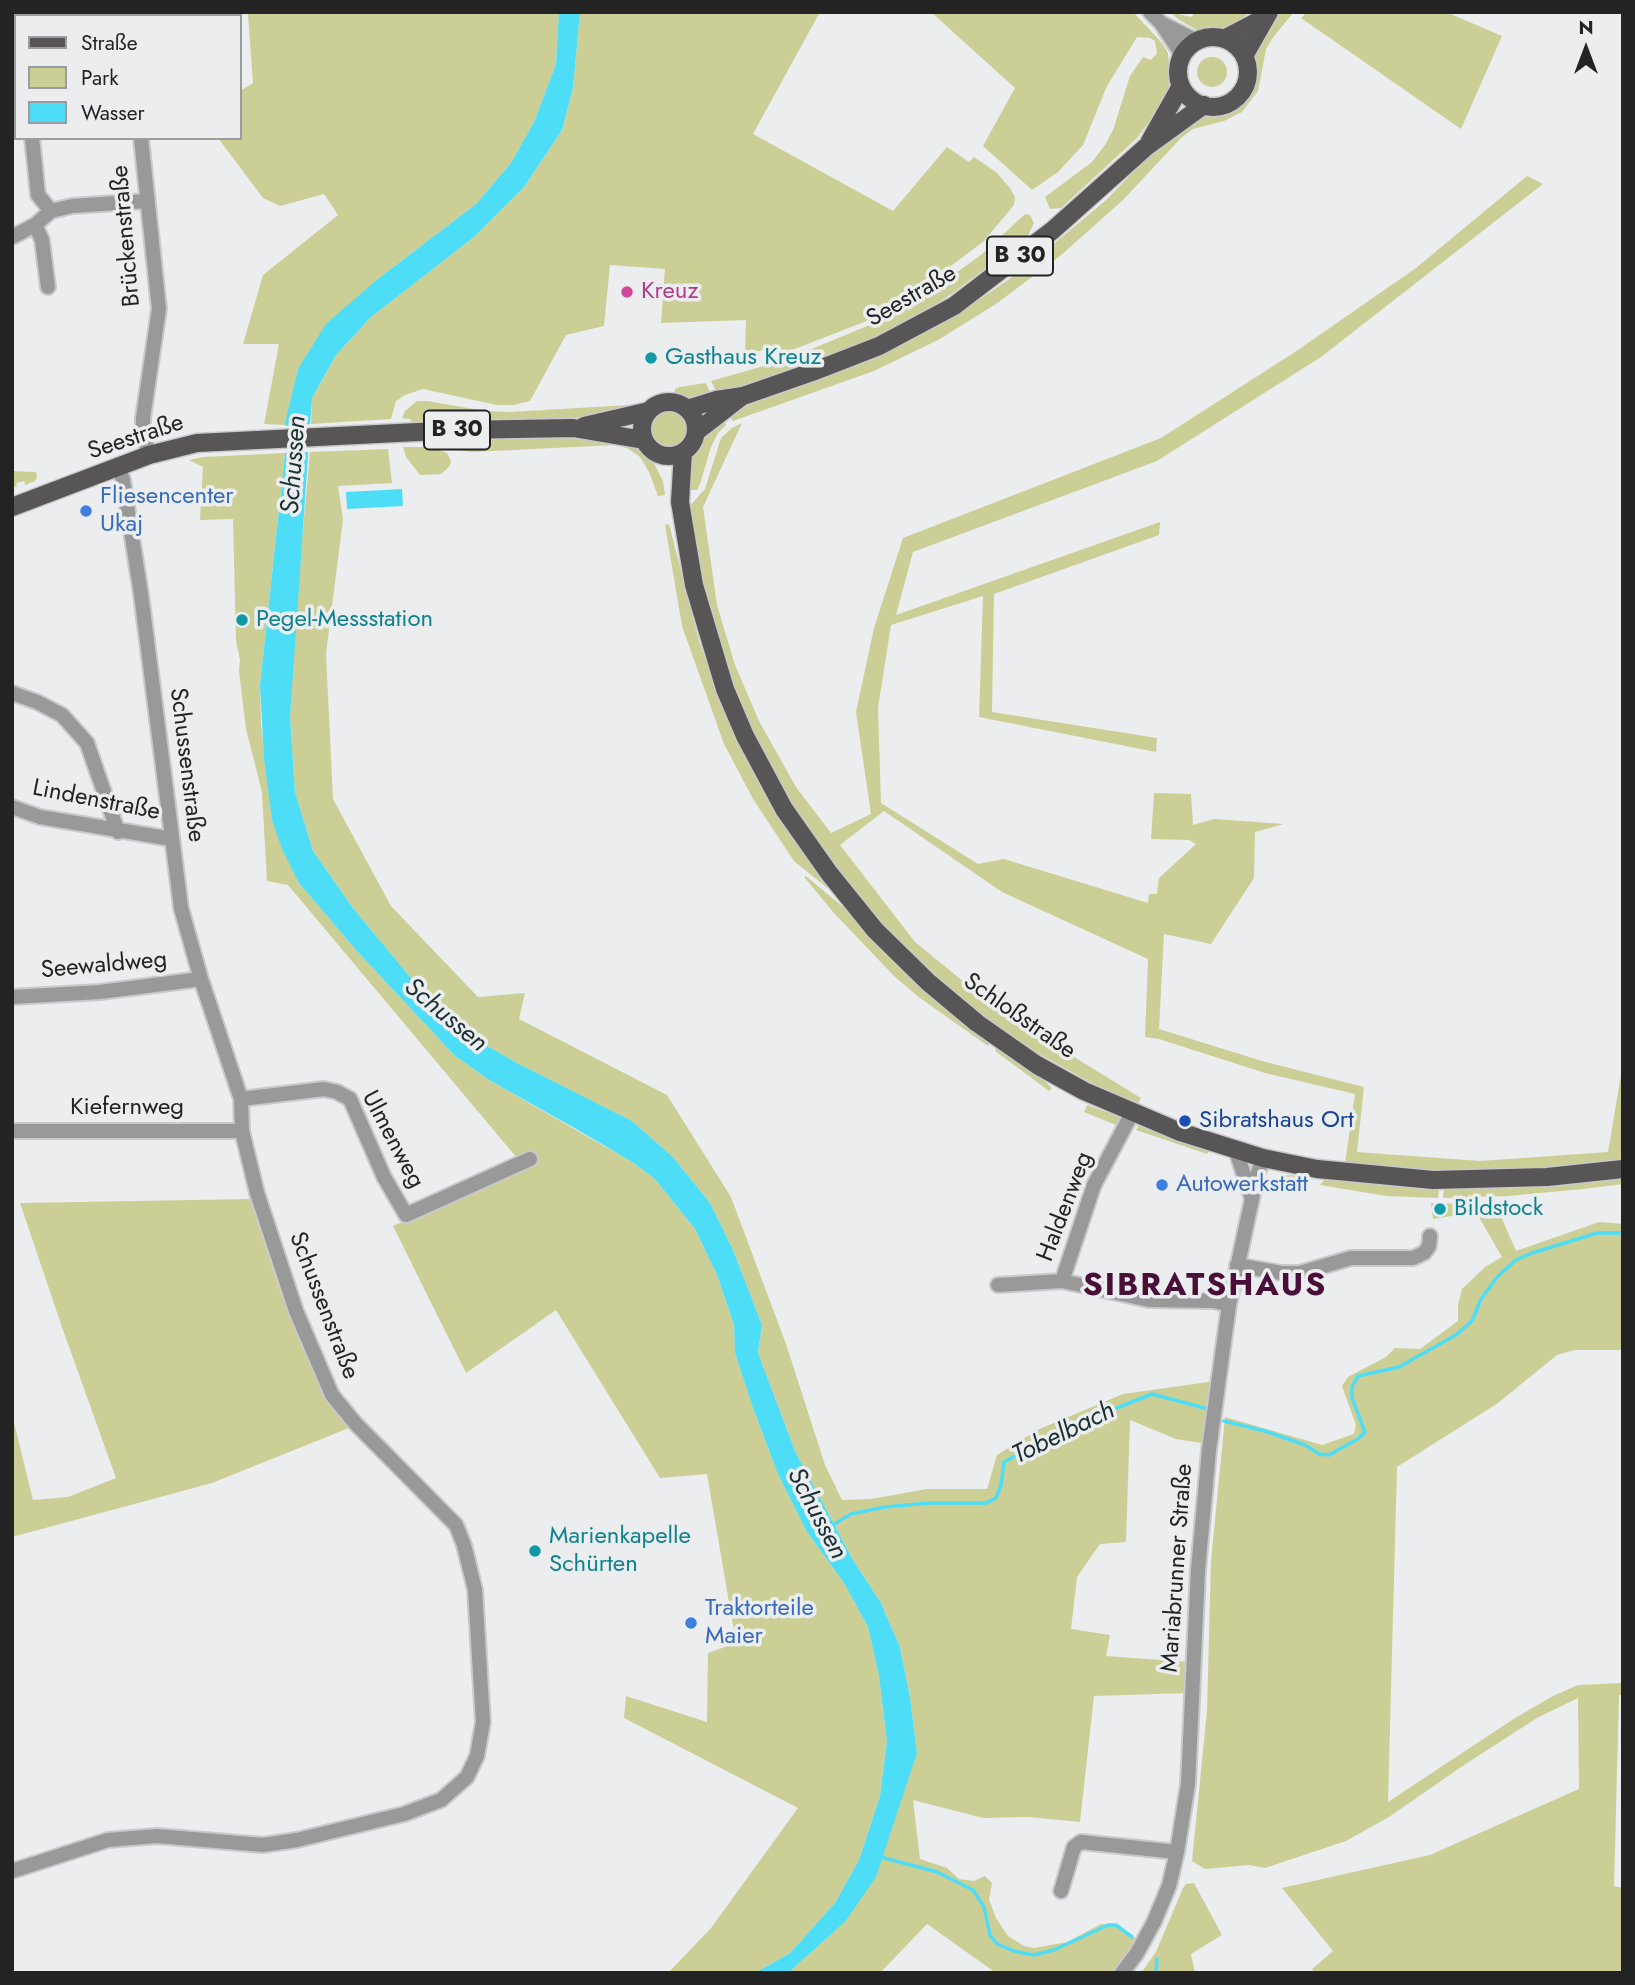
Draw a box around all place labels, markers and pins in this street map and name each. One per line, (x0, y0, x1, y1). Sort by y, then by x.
place label: Kreuz (641, 278, 698, 306)
marker: Kreuz (619, 284, 635, 300)
place label: Gasthaus Kreuz (665, 344, 822, 372)
marker: Gasthaus Kreuz (643, 350, 659, 366)
place label: Fliesencenter Ukaj (100, 483, 234, 539)
marker: Fliesencenter Ukaj (78, 503, 94, 519)
place label: Pegel-Messstation (256, 606, 433, 634)
marker: Pegel-Messstation (234, 612, 250, 628)
place label: Sibratshaus Ort (1199, 1107, 1354, 1135)
marker: Sibratshaus Ort (1177, 1113, 1193, 1129)
place label: Autowerkstatt (1176, 1171, 1308, 1199)
marker: Autowerkstatt (1154, 1177, 1170, 1193)
place label: Bildstock (1454, 1195, 1543, 1223)
marker: Bildstock (1432, 1201, 1448, 1217)
place label: Marienkapelle Schürten (549, 1523, 691, 1579)
marker: Marienkapelle Schürten (527, 1543, 543, 1559)
place label: Traktorteile Maier (705, 1595, 814, 1651)
marker: Traktorteile Maier (683, 1615, 699, 1631)

